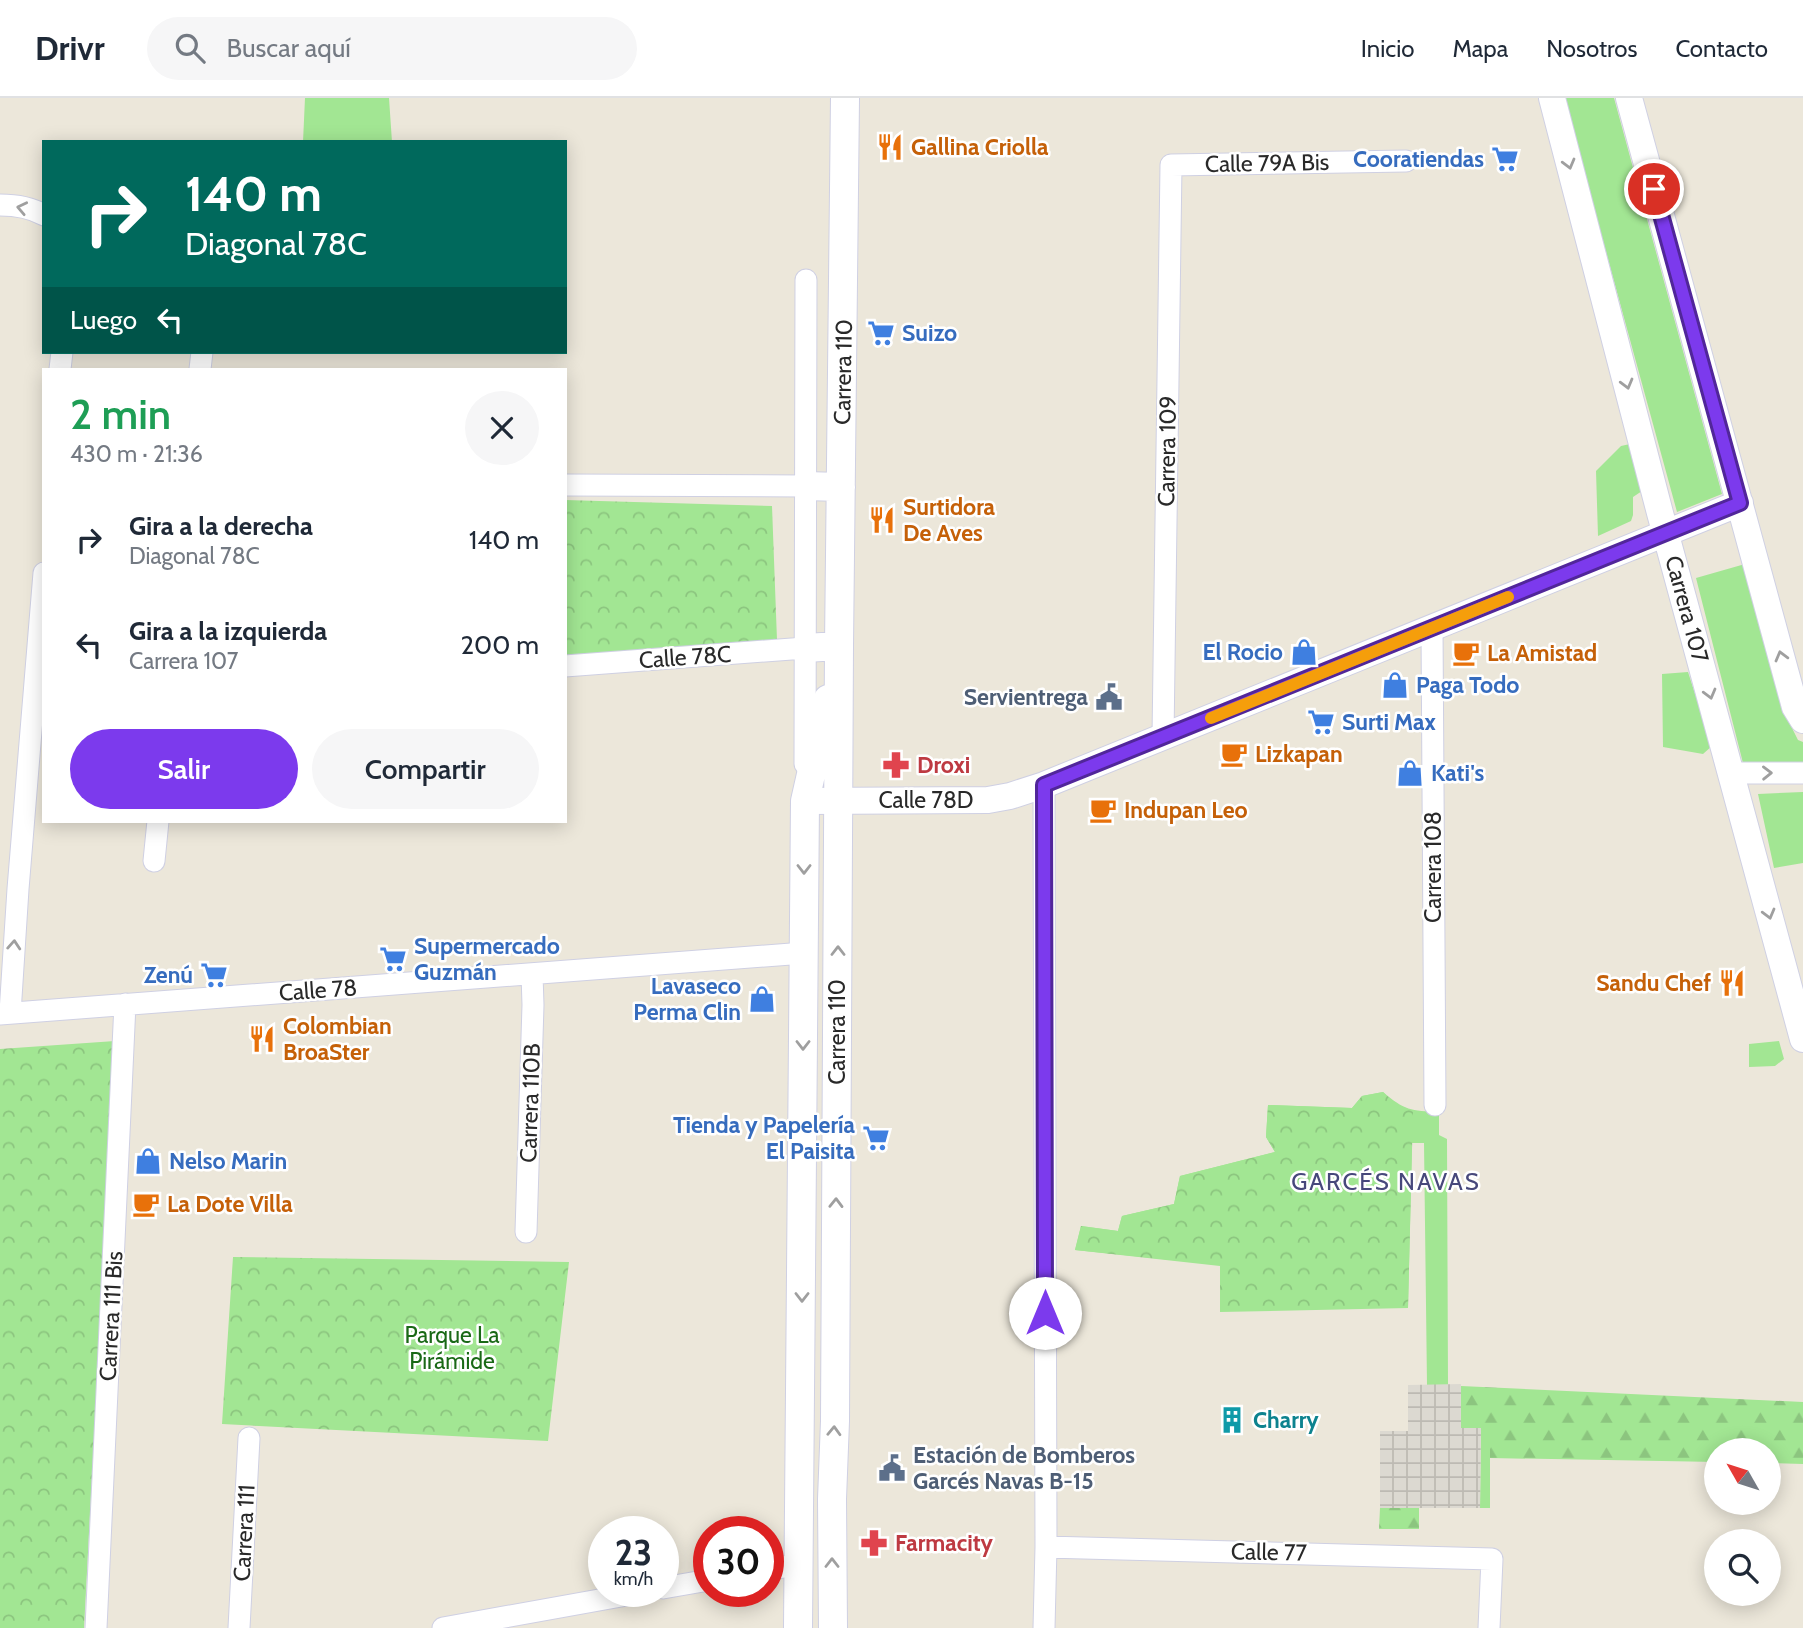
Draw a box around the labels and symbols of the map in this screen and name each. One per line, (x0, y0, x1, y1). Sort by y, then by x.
restaurant icon: Gallina Criolla (875, 132, 905, 162)
place label: Gallina Criolla (911, 133, 1049, 161)
supermarket icon: Cooratiendas (1490, 144, 1520, 174)
place label: Cooratiendas (1353, 145, 1484, 173)
street label: Calle 79A Bis (1205, 148, 1329, 178)
one-way arrow (1561, 158, 1575, 170)
pin (1624, 159, 1684, 219)
one-way arrow (17, 201, 29, 216)
supermarket icon: Suizo (866, 318, 896, 348)
street label: Carrera 110 (828, 319, 858, 425)
place label: Suizo (902, 319, 957, 347)
one-way arrow (1619, 378, 1633, 390)
street label: Carrera 109 (1152, 395, 1182, 507)
place label: Surtidora De Aves (903, 493, 996, 547)
restaurant icon: Surtidora De Aves (867, 505, 897, 535)
street label: Carrera 107 (1659, 553, 1715, 666)
shop icon: El Rocio (1289, 637, 1319, 667)
place label: El Rocio (1203, 638, 1283, 666)
cafe icon: La Amistad (1451, 638, 1481, 668)
place label: La Amistad (1487, 639, 1597, 667)
street label: Calle 78C (638, 640, 732, 674)
one-way arrow (1775, 650, 1790, 662)
shop icon: Paga Todo (1380, 670, 1410, 700)
place label: Paga Todo (1416, 671, 1519, 699)
public building icon: Servientrega (1094, 682, 1124, 712)
place label: Servientrega (964, 683, 1089, 711)
one-way arrow (1701, 688, 1716, 700)
supermarket icon: Surti Max (1306, 707, 1336, 737)
place label: Surti Max (1342, 708, 1437, 736)
cafe icon: Lizkapan (1219, 739, 1249, 769)
place label: Lizkapan (1255, 740, 1343, 768)
pharmacy icon: Droxi (881, 750, 911, 780)
place label: Droxi (917, 751, 970, 779)
shop icon: Kati's (1395, 758, 1425, 788)
place label: Kati's (1431, 759, 1484, 787)
one-way arrow (1762, 765, 1773, 781)
street label: Calle 78D (878, 786, 974, 814)
cafe icon: Indupan Leo (1088, 795, 1118, 825)
place label: Indupan Leo (1124, 796, 1248, 824)
street label: Carrera 108 (1419, 811, 1447, 923)
one-way arrow (796, 864, 812, 875)
one-way arrow (1761, 908, 1775, 920)
place label: Supermercado Guzmán (414, 932, 560, 986)
one-way arrow (6, 939, 21, 950)
supermarket icon: Supermercado Guzmán (378, 944, 408, 974)
one-way arrow (830, 945, 846, 956)
supermarket icon: Zenú (199, 960, 229, 990)
place label: Zenú (144, 961, 193, 989)
restaurant icon: Sandu Chef (1717, 968, 1747, 998)
place label: Sandu Chef (1596, 969, 1711, 997)
place label: Lavaseco Perma Clin (633, 972, 741, 1026)
street label: Calle 78 (278, 973, 358, 1007)
street label: Carrera 110 (823, 979, 851, 1085)
shop icon: Lavaseco Perma Clin (747, 984, 777, 1014)
place label: Colombian BroaSter (283, 1012, 392, 1066)
restaurant icon: Colombian BroaSter (247, 1024, 277, 1054)
one-way arrow (795, 1041, 811, 1051)
street label: Carrera 110B (514, 1043, 546, 1163)
place label: Tienda y Papelería El Paisita (673, 1111, 856, 1165)
supermarket icon: Tienda y Papelería El Paisita (861, 1123, 891, 1153)
shop icon: Nelso Marin (133, 1146, 163, 1176)
place label: Nelso Marin (169, 1147, 287, 1175)
district label: GARCÉS NAVAS (1291, 1167, 1481, 1196)
cafe icon: La Dote Villa (131, 1189, 161, 1219)
place label: La Dote Villa (167, 1190, 293, 1218)
one-way arrow (828, 1197, 844, 1208)
street label: Carrera 111 Bis (94, 1250, 128, 1382)
position arrow (1008, 1276, 1082, 1350)
one-way arrow (794, 1293, 810, 1303)
park label: Parque La Pirámide (404, 1321, 500, 1375)
building icon: Charry (1217, 1405, 1247, 1435)
place label: Charry (1253, 1406, 1319, 1434)
one-way arrow (827, 1425, 842, 1436)
north arrow (1704, 1438, 1782, 1516)
place label: Estación de Bomberos Garcés Navas B-15 (913, 1441, 1135, 1495)
public building icon: Estación de Bomberos Garcés Navas B-15 (877, 1453, 907, 1483)
street label: Carrera 111 (227, 1484, 261, 1582)
speed limit sign: 30 (693, 1516, 784, 1607)
pharmacy icon: Farmacity (859, 1528, 889, 1558)
place label: Farmacity (895, 1529, 994, 1557)
street label: Calle 77 (1231, 1537, 1308, 1567)
one-way arrow (824, 1558, 840, 1568)

